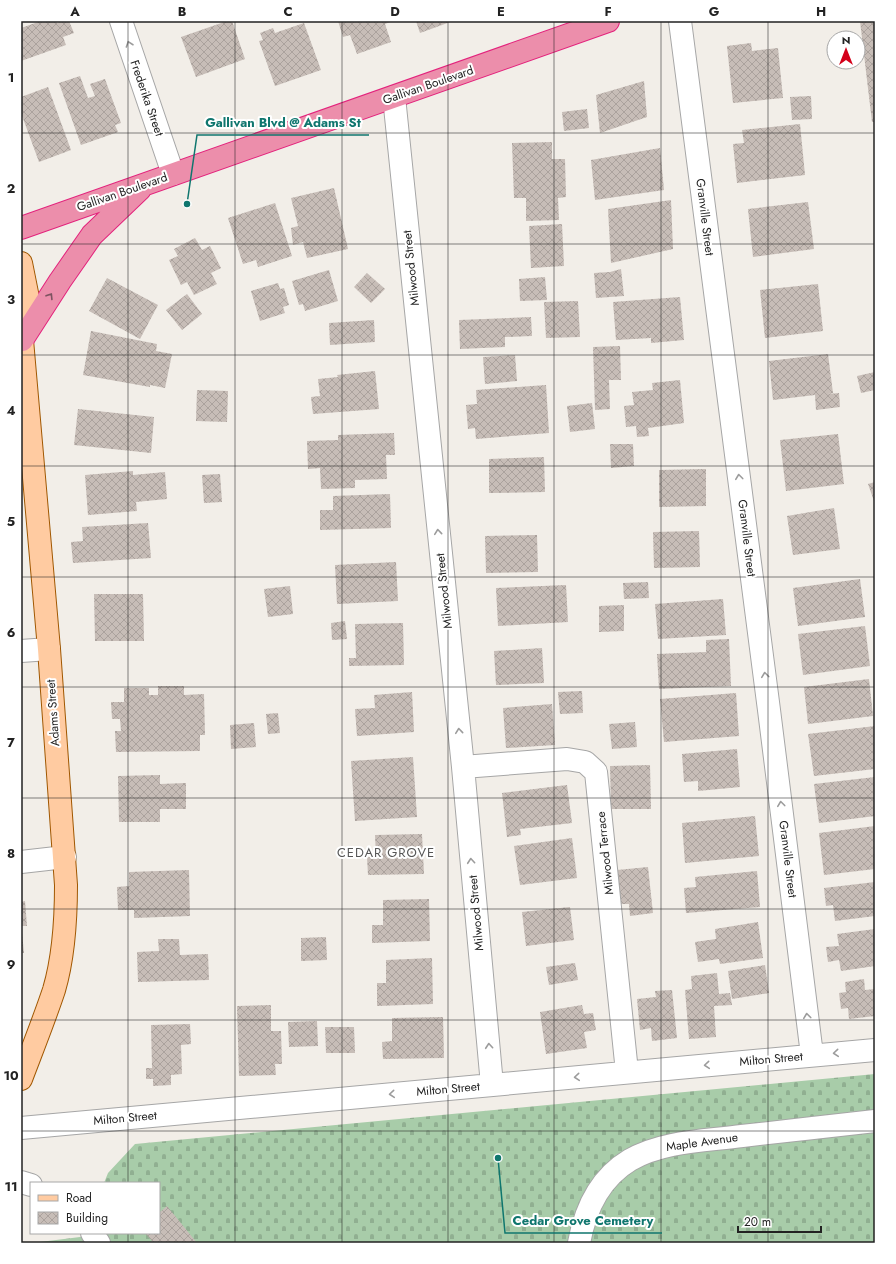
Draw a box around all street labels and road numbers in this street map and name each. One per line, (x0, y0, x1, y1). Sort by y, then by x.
street label: Frederika Street (126, 58, 168, 139)
street label: Gallivan Boulevard (380, 61, 476, 109)
street label: Gallivan Boulevard (74, 168, 170, 216)
street label: Granville Street (691, 177, 719, 257)
street label: Milwood Street (398, 229, 424, 307)
street label: Granville Street (733, 498, 761, 578)
street label: Milwood Street (431, 552, 457, 630)
street label: Adams Street (42, 679, 64, 747)
street label: Milwood Terrace (592, 810, 618, 896)
street label: Granville Street (774, 819, 802, 899)
street label: Milwood Street (464, 874, 488, 952)
street label: Milton Street (739, 1047, 804, 1071)
street label: Milton Street (416, 1077, 481, 1101)
street label: Milton Street (93, 1106, 158, 1130)
street label: Maple Avenue (665, 1128, 739, 1156)

